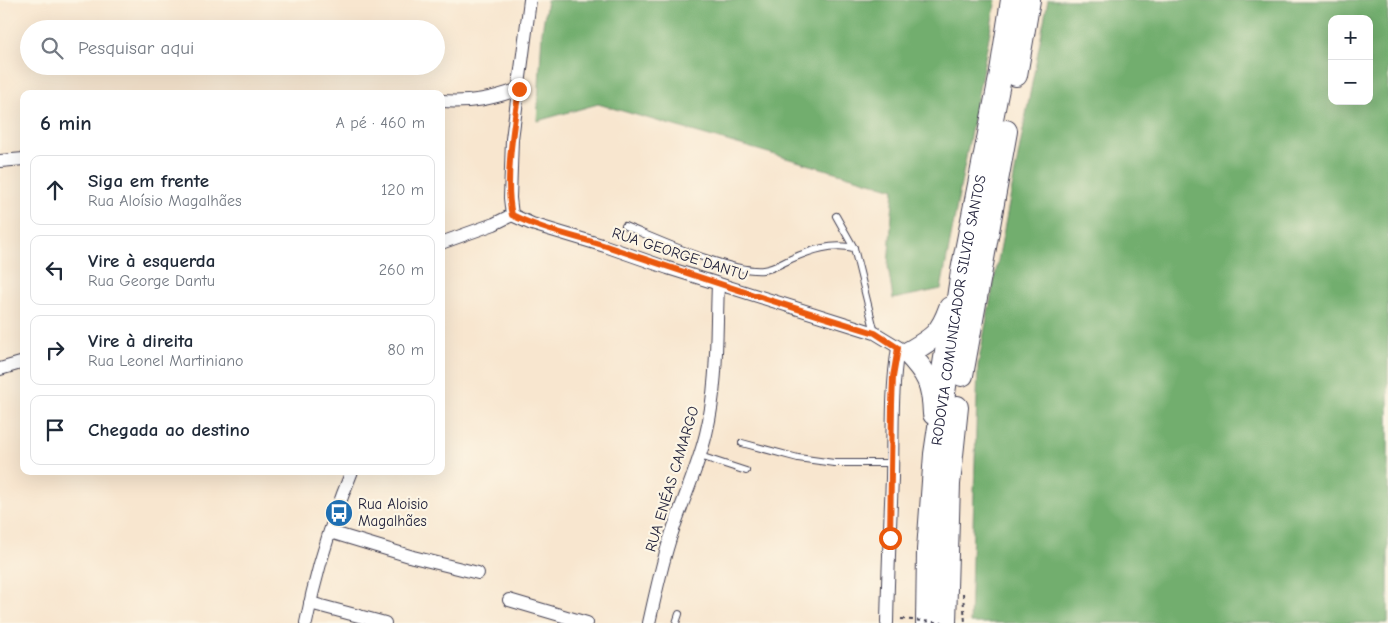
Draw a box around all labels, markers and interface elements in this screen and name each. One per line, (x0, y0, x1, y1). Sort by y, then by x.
map controls (1328, 15, 1373, 105)
button: + (1328, 15, 1373, 60)
search box (20, 20, 445, 75)
icon: search (38, 34, 66, 62)
text: Pesquisar aqui (78, 37, 194, 59)
button: − (1328, 60, 1373, 105)
route end (508, 78, 531, 101)
text: 6 min (40, 111, 92, 135)
text: A pé · 460 m (336, 114, 425, 132)
text: Siga em frente (88, 170, 209, 192)
street label: RODOVIA COMUNICADOR SILVIO SANTOS (927, 173, 990, 447)
icon: ahead (41, 176, 69, 204)
text: 120 m (381, 181, 424, 199)
text: Rua Aloísio Magalhães (88, 192, 242, 210)
street label: RUA GEORGE DANTU (610, 223, 750, 285)
text: Vire à esquerda (88, 250, 215, 272)
icon: left (41, 256, 69, 284)
text: 260 m (379, 261, 424, 279)
text: Rua George Dantu (88, 272, 215, 290)
text: Vire à direita (88, 330, 193, 352)
icon: right (41, 336, 69, 364)
text: 80 m (387, 341, 424, 359)
text: Rua Leonel Martiniano (88, 352, 244, 370)
street label: RUA ENÉAS CAMARGO (640, 404, 703, 554)
icon: arrive (41, 416, 69, 444)
text: Chegada ao destino (88, 419, 250, 441)
place label: Rua Aloisio Magalhães (358, 495, 428, 530)
bus stop icon: Rua Aloisio Magalhães (324, 498, 354, 528)
route start (879, 527, 902, 550)

